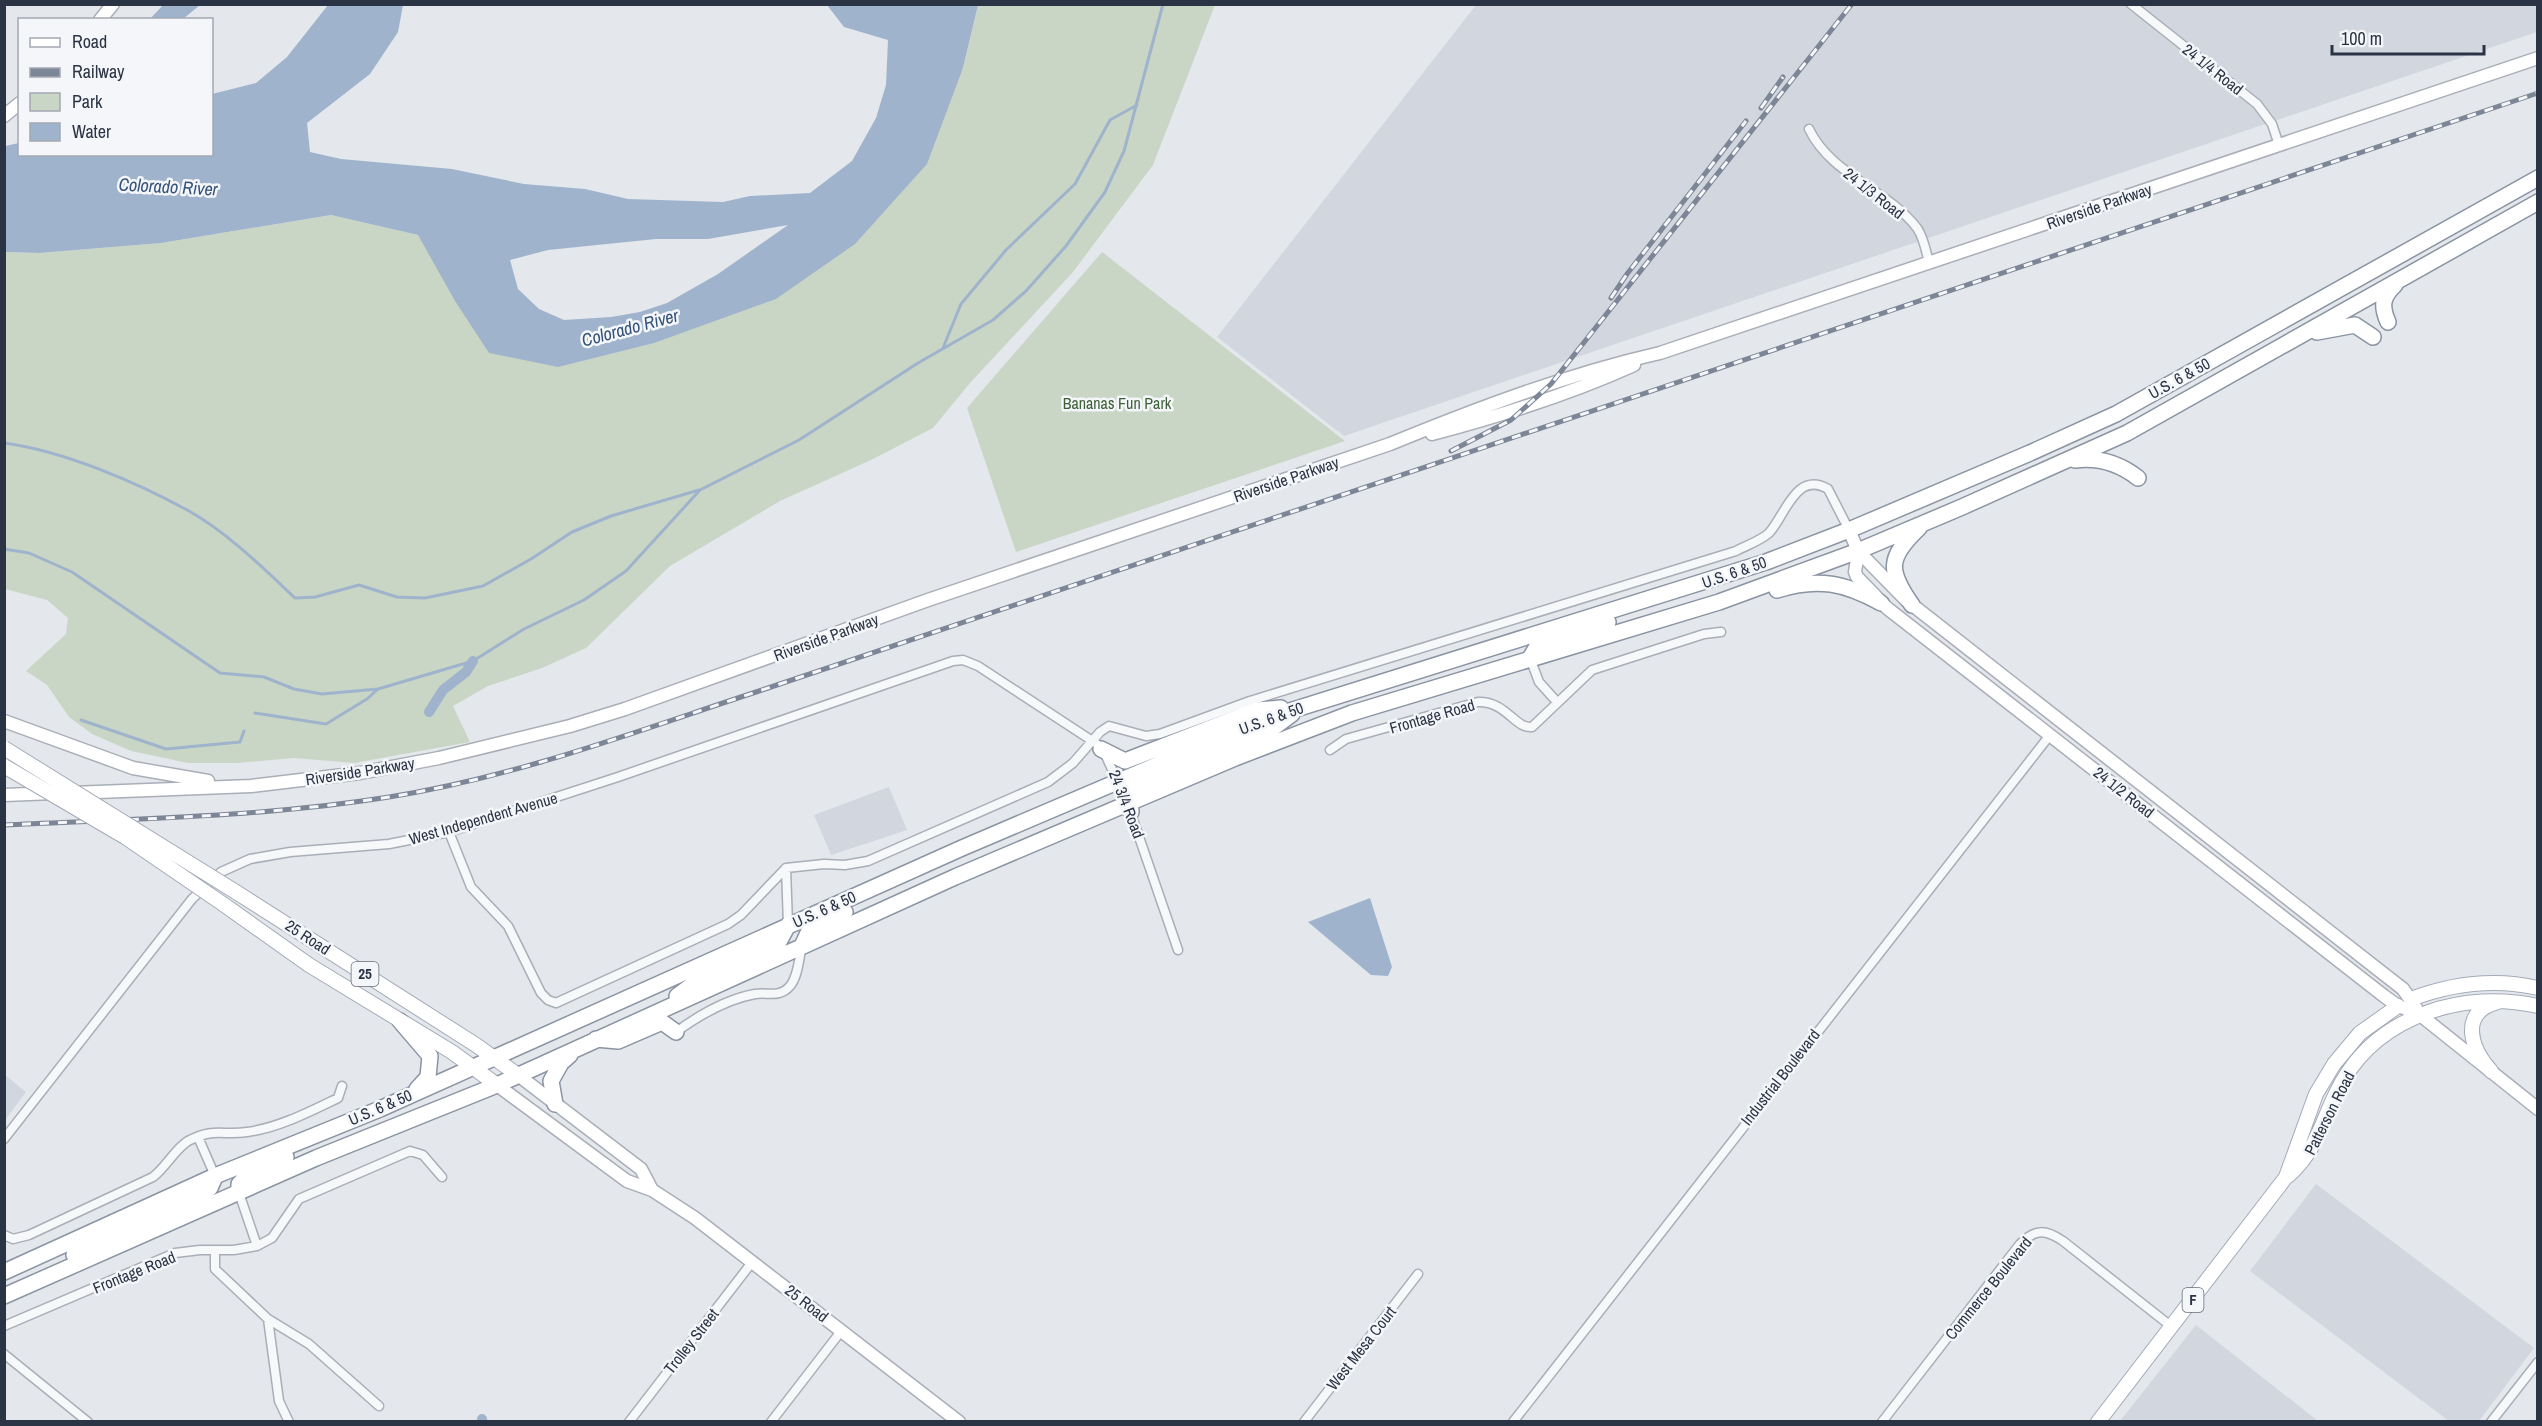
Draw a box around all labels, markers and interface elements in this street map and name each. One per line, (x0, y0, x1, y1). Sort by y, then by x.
legend (18, 18, 213, 156)
scale bar (2332, 18, 2484, 56)
text: 100 m (2341, 26, 2382, 51)
text: Road (72, 29, 107, 54)
street label: 24 1/4 Road (2178, 38, 2248, 100)
text: Railway (72, 59, 125, 84)
text: Park (72, 89, 103, 114)
text: Water (72, 119, 111, 144)
street label: 24 1/3 Road (1839, 162, 1909, 224)
water label: Colorado River (118, 171, 219, 202)
street label: Riverside Parkway (2043, 178, 2155, 234)
water label: Colorado River (579, 302, 682, 352)
street label: U.S. 6 & 50 (2144, 352, 2214, 404)
park label: Bananas Fun Park (1063, 392, 1172, 414)
street label: Riverside Parkway (1230, 451, 1342, 507)
street label: U.S. 6 & 50 (1699, 551, 1769, 593)
street label: Riverside Parkway (771, 608, 882, 666)
street label: Frontage Road (1387, 693, 1477, 739)
street label: U.S. 6 & 50 (1236, 696, 1306, 740)
street label: Riverside Parkway (304, 751, 417, 790)
street label: 24 1/2 Road (2089, 761, 2159, 823)
street label: 24 3/4 Road (1104, 767, 1150, 841)
street label: West Independent Avenue (406, 786, 560, 850)
street label: U.S. 6 & 50 (789, 885, 859, 933)
street label: 25 Road (281, 914, 335, 960)
road number: 25 (352, 962, 378, 986)
street label: Industrial Boulevard (1735, 1024, 1825, 1130)
street label: Patterson Road (2299, 1067, 2359, 1159)
street label: U.S. 6 & 50 (345, 1084, 415, 1130)
street label: Commerce Boulevard (1940, 1232, 2036, 1344)
street label: Frontage Road (89, 1245, 179, 1299)
street label: 25 Road (781, 1279, 833, 1327)
road number: F (2182, 1288, 2204, 1312)
street label: West Mesa Court (1321, 1301, 1401, 1395)
street label: Trolley Street (658, 1303, 724, 1378)

